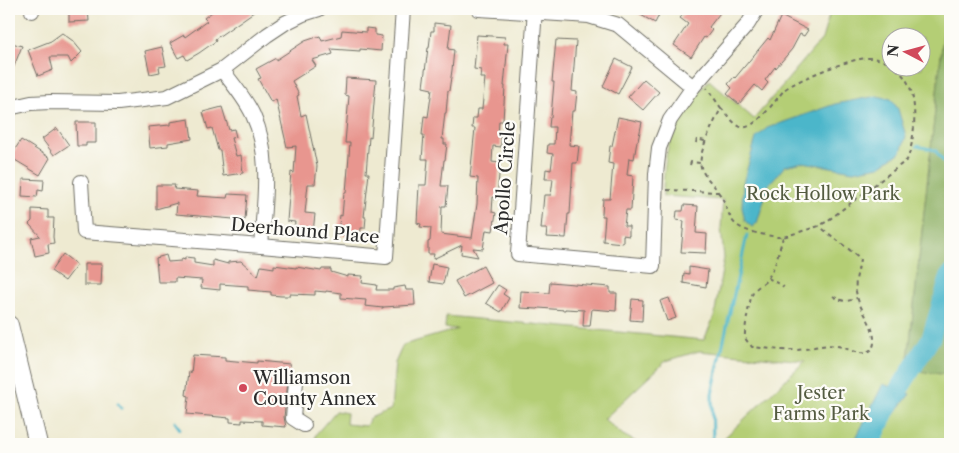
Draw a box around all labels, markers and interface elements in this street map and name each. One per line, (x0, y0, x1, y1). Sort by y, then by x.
north arrow (882, 28, 932, 78)
text: N (883, 44, 903, 58)
street label: Apollo Circle (490, 121, 520, 236)
park label: Rock Hollow Park (746, 183, 902, 205)
street label: Deerhound Place (230, 214, 380, 248)
place label: Williamson County Annex (252, 367, 376, 410)
marker: Williamson County Annex (237, 382, 249, 394)
park label: Jester Farms Park (773, 382, 871, 425)

